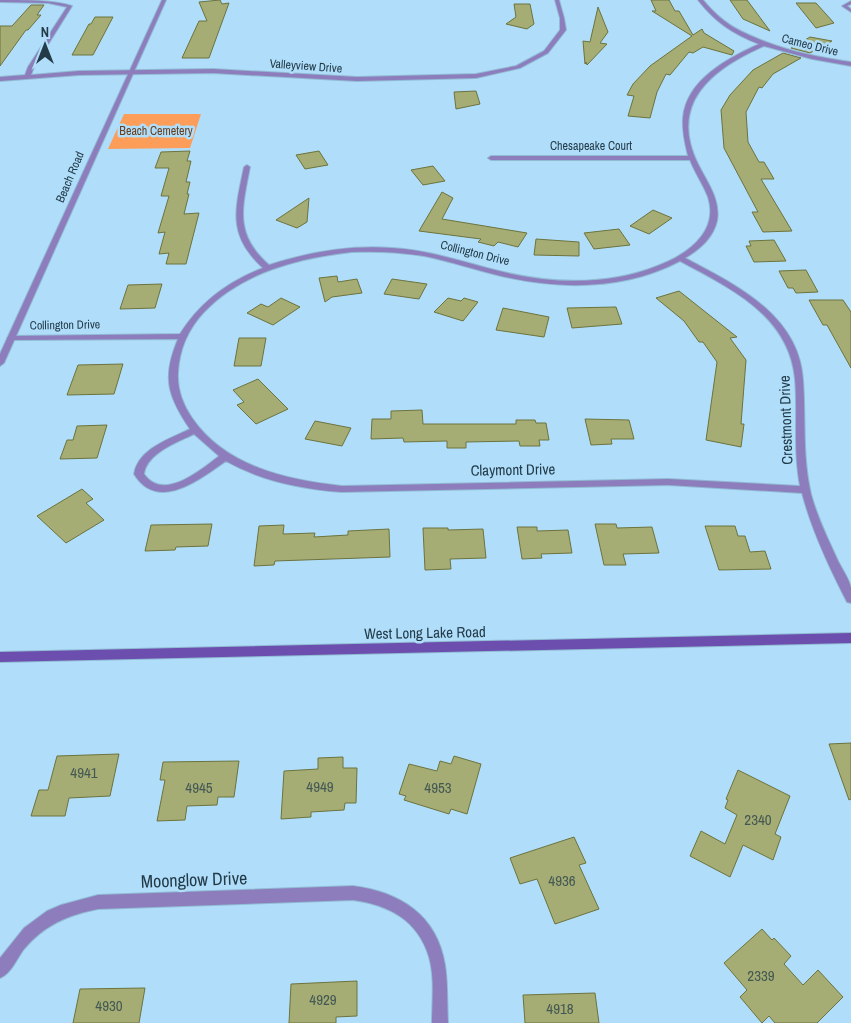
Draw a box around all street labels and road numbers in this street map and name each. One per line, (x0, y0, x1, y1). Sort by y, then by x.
street label: Cameo Drive (780, 30, 840, 60)
street label: Valleyview Drive (269, 55, 343, 77)
street label: Chesapeake Court (550, 138, 632, 154)
street label: Beach Road (52, 149, 88, 205)
street label: Collington Drive (439, 237, 511, 269)
street label: Collington Drive (30, 316, 100, 334)
street label: Crestmont Drive (773, 375, 798, 465)
street label: Claymont Drive (470, 458, 556, 481)
street label: West Long Lake Road (364, 621, 486, 644)
street label: Moonglow Drive (140, 865, 248, 894)

